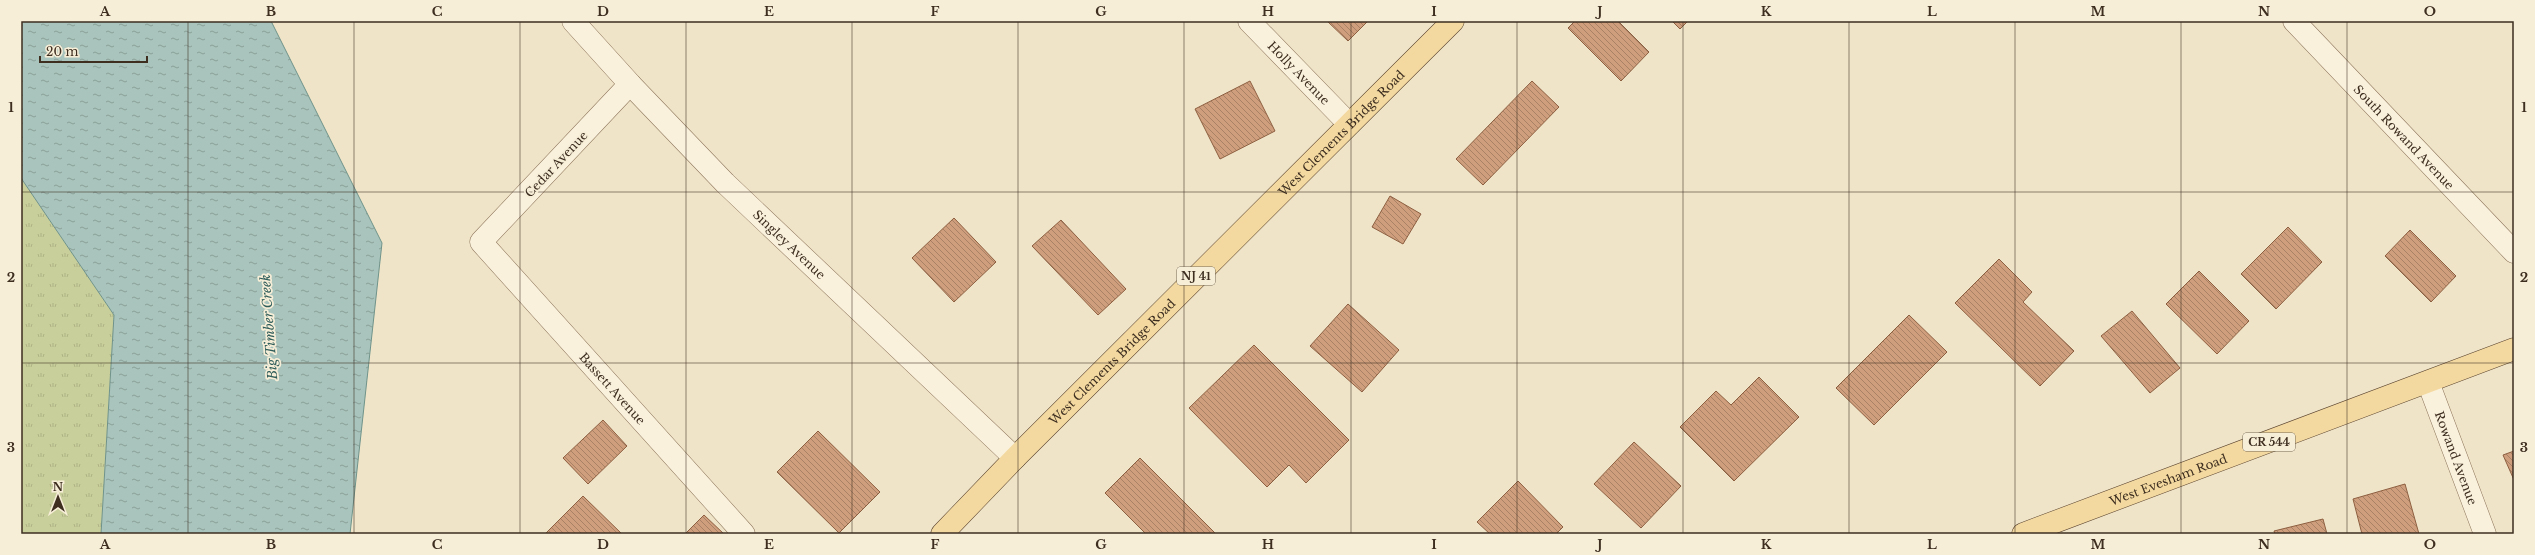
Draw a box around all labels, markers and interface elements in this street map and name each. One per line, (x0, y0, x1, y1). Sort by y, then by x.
text: A (99, 3, 111, 20)
text: B (266, 3, 276, 20)
text: C (432, 3, 443, 20)
text: D (597, 3, 609, 20)
text: E (764, 3, 774, 20)
text: F (931, 3, 940, 20)
text: G (1095, 3, 1107, 20)
text: H (1262, 3, 1274, 20)
text: I (1431, 3, 1437, 20)
text: J (1594, 3, 1603, 20)
text: K (1761, 3, 1772, 20)
text: L (1927, 3, 1937, 20)
text: M (2091, 3, 2106, 20)
text: N (2258, 3, 2270, 20)
text: O (2424, 3, 2436, 20)
scale bar (40, 38, 147, 64)
street label: Holly Avenue (1265, 38, 1333, 108)
text: 20 m (46, 44, 78, 59)
street label: West Clements Bridge Road (1274, 67, 1407, 199)
street label: South Rowand Avenue (2351, 81, 2458, 192)
text: 1 (8, 99, 14, 116)
text: 1 (2521, 99, 2527, 116)
street label: Cedar Avenue (521, 128, 591, 200)
street label: Singley Avenue (750, 206, 829, 282)
road number: NJ 41 (1177, 267, 1215, 285)
text: 2 (7, 269, 15, 286)
text: 2 (2520, 269, 2528, 286)
water label: Big Timber Creek (257, 274, 281, 381)
street label: West Clements Bridge Road (1045, 295, 1178, 428)
street label: Bassett Avenue (577, 349, 649, 427)
street label: Rowand Avenue (2432, 409, 2481, 507)
road number: CR 544 (2243, 433, 2295, 451)
text: 3 (7, 439, 15, 456)
text: 3 (2520, 439, 2528, 456)
street label: West Evesham Road (2106, 450, 2229, 509)
north arrow (38, 477, 78, 517)
text: N (53, 480, 64, 494)
text: A (99, 536, 111, 553)
text: B (266, 536, 276, 553)
text: C (432, 536, 443, 553)
text: D (597, 536, 609, 553)
text: E (764, 536, 774, 553)
text: F (931, 536, 940, 553)
text: G (1095, 536, 1107, 553)
text: H (1262, 536, 1274, 553)
text: I (1431, 536, 1437, 553)
text: J (1594, 536, 1603, 553)
text: K (1761, 536, 1772, 553)
text: L (1927, 536, 1937, 553)
text: M (2091, 536, 2106, 553)
text: N (2258, 536, 2270, 553)
text: O (2424, 536, 2436, 553)

